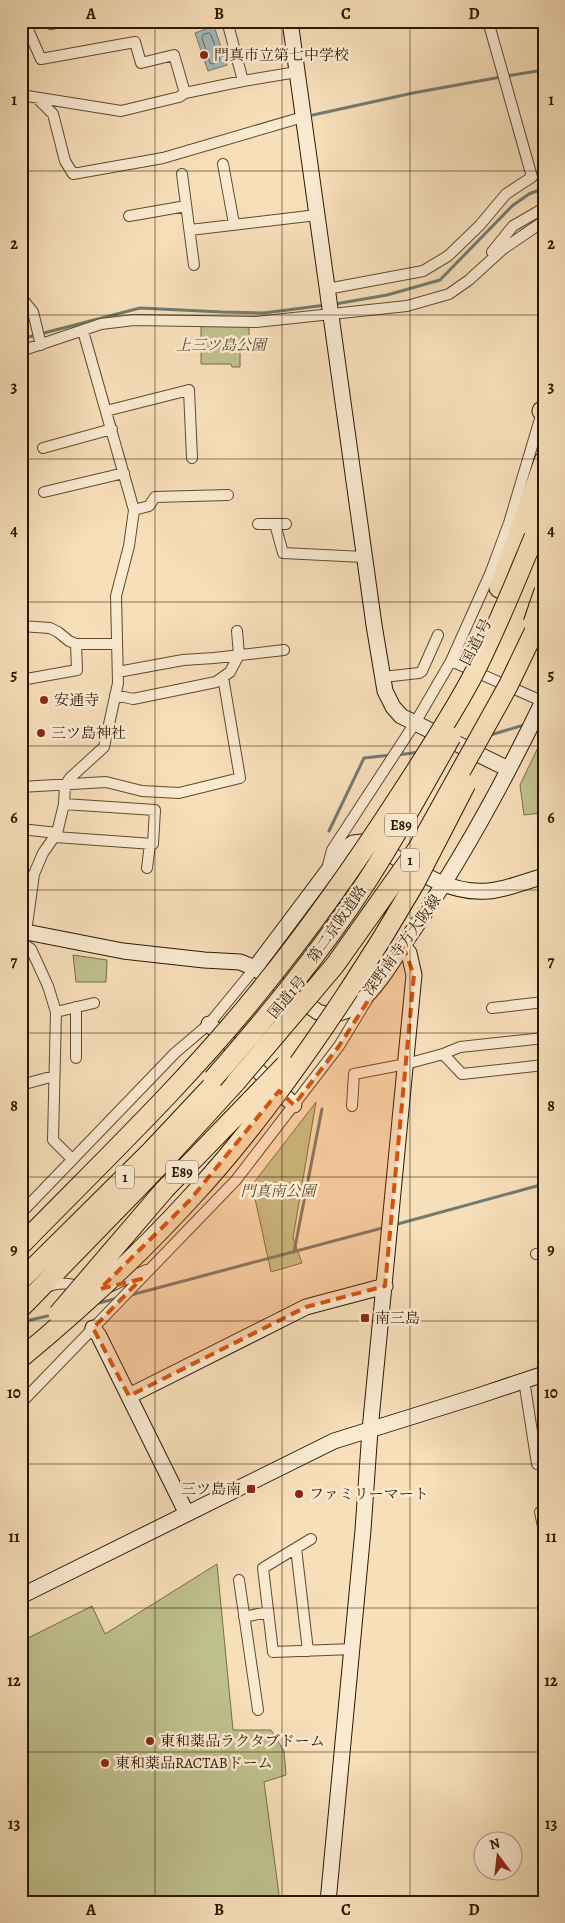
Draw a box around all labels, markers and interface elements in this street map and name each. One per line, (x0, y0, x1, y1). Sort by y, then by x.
text: A (85, 3, 97, 25)
text: B (214, 3, 224, 25)
text: C (341, 3, 351, 25)
text: D (468, 3, 480, 25)
place label: 門真市立第七中学校 (214, 45, 349, 65)
marker: 門真市立第七中学校 (198, 49, 210, 61)
text: 1 (11, 89, 17, 111)
text: 1 (548, 89, 554, 111)
text: 2 (10, 233, 18, 255)
text: 2 (547, 233, 555, 255)
park label: 上三ツ島公園 (176, 335, 269, 355)
text: 3 (11, 376, 18, 398)
text: 3 (548, 376, 555, 398)
text: 4 (10, 520, 18, 542)
text: 4 (547, 520, 555, 542)
street label: 国道1号 (456, 615, 496, 669)
text: 5 (11, 664, 18, 686)
text: 5 (548, 664, 555, 686)
place label: 安通寺 (54, 690, 99, 710)
marker: 安通寺 (38, 694, 50, 706)
place label: 三ツ島神社 (51, 723, 126, 743)
marker: 三ツ島神社 (35, 727, 47, 739)
text: 6 (10, 807, 18, 829)
text: 6 (547, 807, 555, 829)
road number: E89 (385, 814, 417, 836)
road number: 1 (401, 848, 419, 872)
street label: 第二京阪道路 (303, 881, 371, 967)
street label: 深野南寺方大阪線 (359, 891, 445, 999)
text: 7 (11, 951, 18, 973)
text: 7 (548, 951, 555, 973)
street label: 国道1号 (263, 971, 311, 1023)
text: 8 (10, 1095, 18, 1117)
text: 8 (547, 1095, 555, 1117)
road number: E89 (166, 1160, 198, 1184)
road number: 1 (116, 1166, 134, 1188)
park label: 門真南公園 (240, 1181, 318, 1201)
text: 9 (10, 1239, 18, 1261)
text: 9 (547, 1239, 555, 1261)
place label: 南三島 (375, 1308, 420, 1328)
marker: 南三島 (359, 1312, 371, 1324)
text: 10 (7, 1382, 21, 1404)
text: 10 (544, 1382, 558, 1404)
place label: 三ツ島南 (181, 1479, 241, 1499)
marker: 三ツ島南 (245, 1483, 257, 1495)
place label: ファミリーマート (309, 1484, 429, 1504)
marker: ファミリーマート (293, 1488, 305, 1500)
text: 11 (8, 1526, 20, 1548)
text: 11 (545, 1526, 557, 1548)
text: 12 (7, 1670, 21, 1692)
text: 12 (544, 1670, 558, 1692)
place label: 東和薬品ラクタブドーム (160, 1731, 325, 1751)
marker: 東和薬品ラクタブドーム (144, 1735, 156, 1747)
place label: 東和薬品RACTABドーム (115, 1753, 273, 1773)
marker: 東和薬品RACTABドーム (99, 1757, 111, 1769)
text: 13 (8, 1813, 20, 1835)
text: 13 (545, 1813, 557, 1835)
north arrow (472, 1830, 522, 1880)
text: N (487, 1833, 502, 1854)
text: A (85, 1899, 97, 1921)
text: B (214, 1899, 224, 1921)
text: C (341, 1899, 351, 1921)
text: D (468, 1899, 480, 1921)

